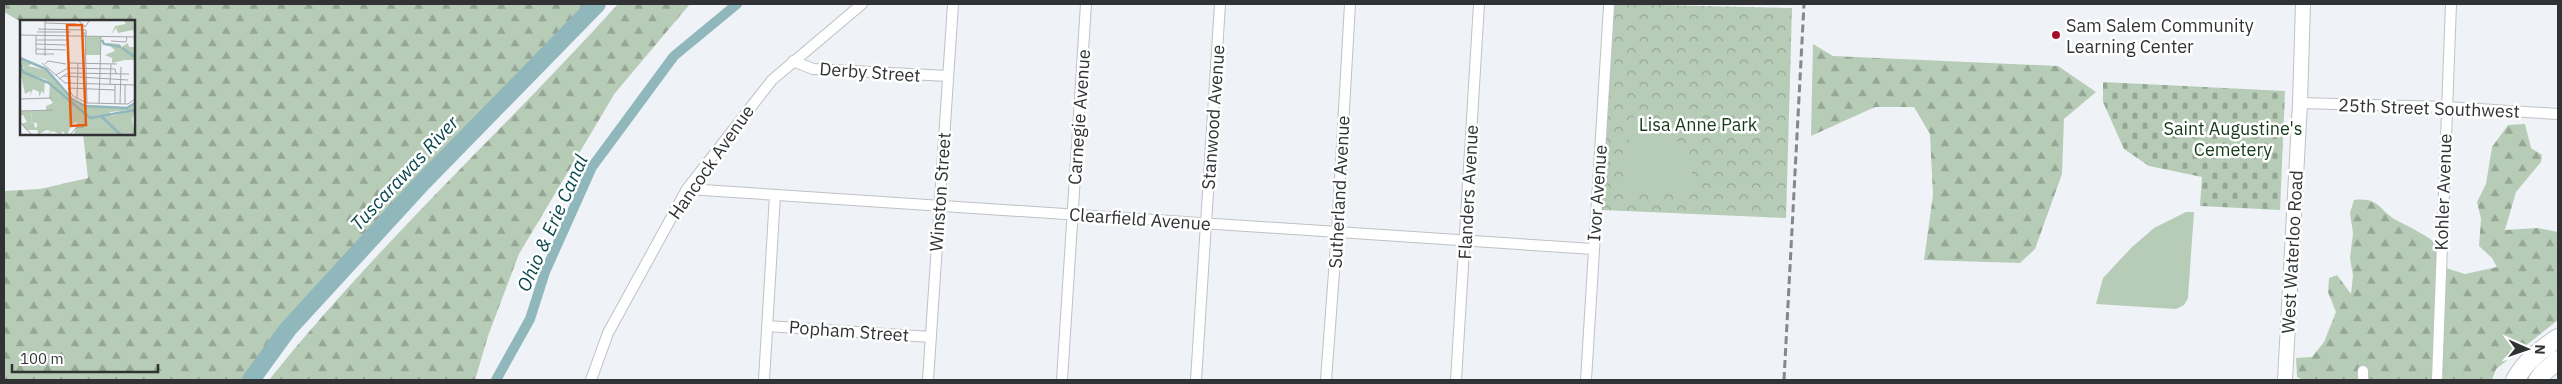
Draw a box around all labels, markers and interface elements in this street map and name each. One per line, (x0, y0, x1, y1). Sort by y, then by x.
place label: Sam Salem Community Learning Center (2066, 14, 2254, 58)
inset map (20, 20, 135, 135)
marker: Sam Salem Community Learning Center (2050, 29, 2062, 41)
street label: Stanwood Avenue (1196, 44, 1230, 190)
street label: Carnegie Avenue (1063, 48, 1095, 186)
street label: Derby Street (819, 57, 921, 87)
street label: 25th Street Southwest (2338, 93, 2520, 123)
street label: Hancock Avenue (663, 100, 759, 224)
water label: Tuscarawas River (345, 110, 464, 235)
park label: Lisa Anne Park (1639, 113, 1758, 136)
street label: Sutherland Avenue (1324, 115, 1355, 269)
park label: Saint Augustine's Cemetery (2163, 117, 2303, 161)
street label: Flanders Avenue (1453, 124, 1483, 260)
street label: Winston Street (924, 132, 956, 252)
street label: Kohler Avenue (2429, 133, 2457, 251)
street label: Ivor Avenue (1582, 144, 1612, 242)
water label: Ohio & Erie Canal (511, 151, 593, 295)
street label: West Waterloo Road (2276, 170, 2308, 334)
street label: Clearfield Avenue (1068, 203, 1212, 235)
street label: Popham Street (788, 315, 910, 347)
north arrow (2502, 324, 2552, 374)
scale bar (12, 342, 159, 374)
text: N (2531, 344, 2549, 355)
text: 100 m (20, 349, 64, 368)

